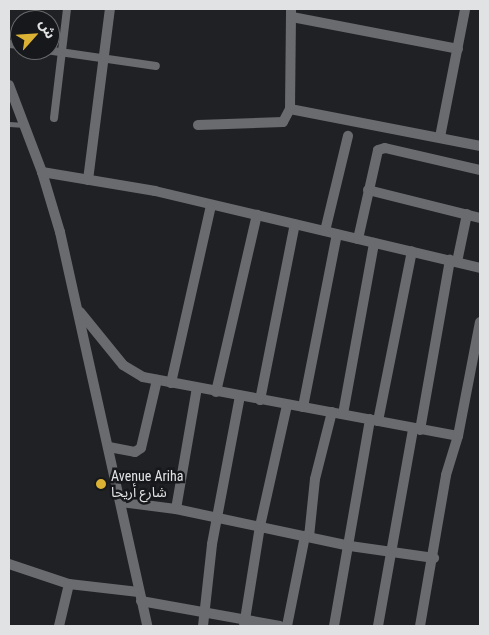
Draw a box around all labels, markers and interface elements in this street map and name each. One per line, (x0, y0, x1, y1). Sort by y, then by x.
north arrow (10, 10, 60, 60)
text: ش (36, 17, 59, 41)
place label: Avenue Ariha شارع أريحا (111, 468, 184, 501)
marker: Avenue Ariha شارع أريحا (95, 478, 107, 490)

